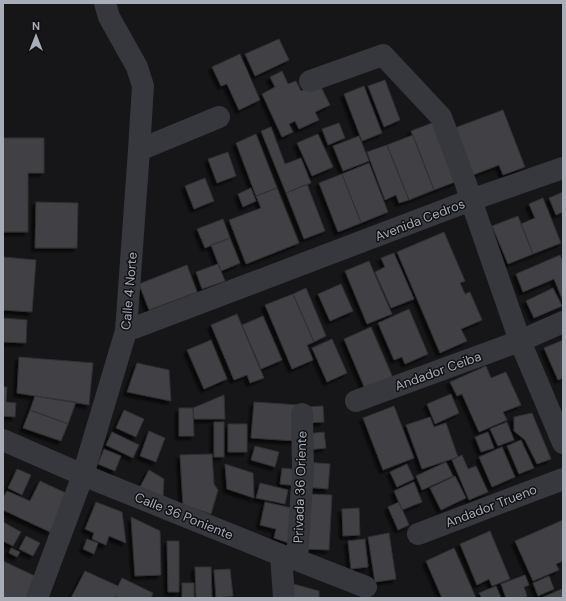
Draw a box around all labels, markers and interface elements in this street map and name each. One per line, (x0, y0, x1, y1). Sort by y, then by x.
north arrow (16, 16, 56, 56)
text: N (32, 19, 40, 33)
street label: Avenida Cedros (373, 195, 467, 245)
street label: Calle 4 Norte (117, 251, 141, 331)
street label: Andador Ceiba (393, 348, 483, 394)
street label: Privada 36 Oriente (290, 431, 310, 543)
street label: Andador Trueno (443, 481, 540, 531)
street label: Calle 36 Poniente (132, 488, 236, 544)

